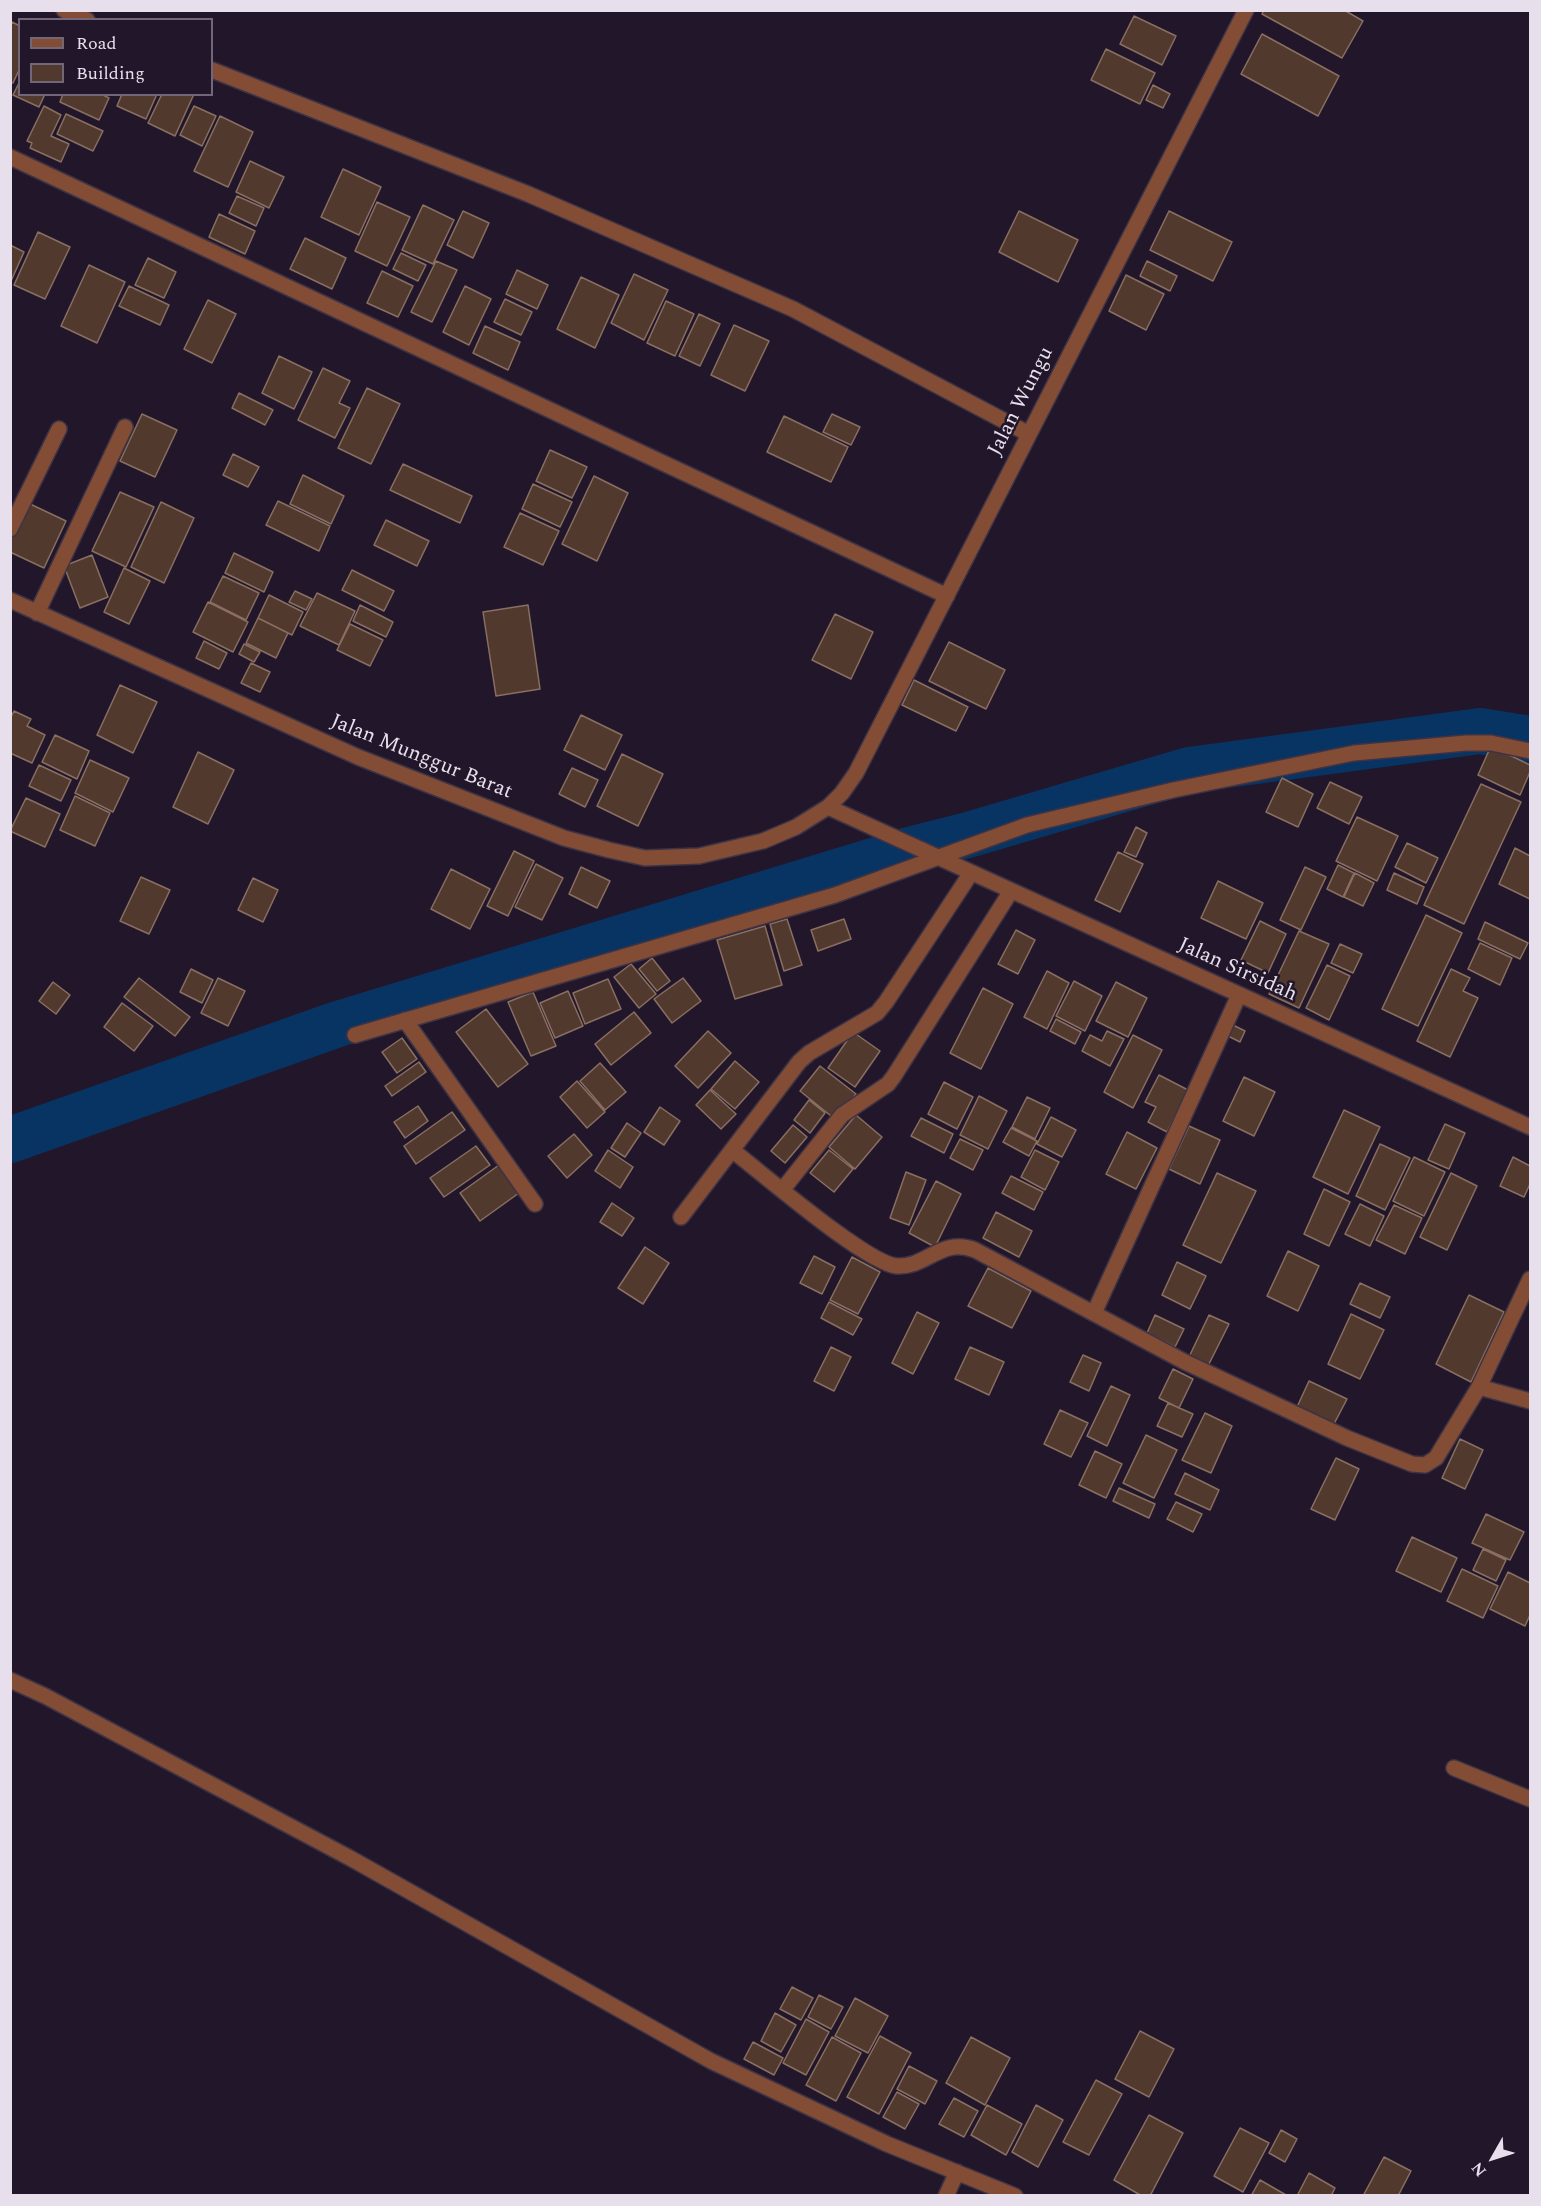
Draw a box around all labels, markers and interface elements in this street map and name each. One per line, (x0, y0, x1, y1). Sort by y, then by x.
legend (18, 18, 213, 96)
text: Road (76, 30, 117, 57)
text: Building (76, 60, 145, 87)
street label: Jalan Wungu (984, 343, 1060, 461)
street label: Jalan Munggur Barat (326, 710, 516, 806)
street label: Jalan Sirsidah (1174, 934, 1300, 1008)
north arrow (1463, 2128, 1523, 2188)
text: N (1466, 2157, 1492, 2182)

